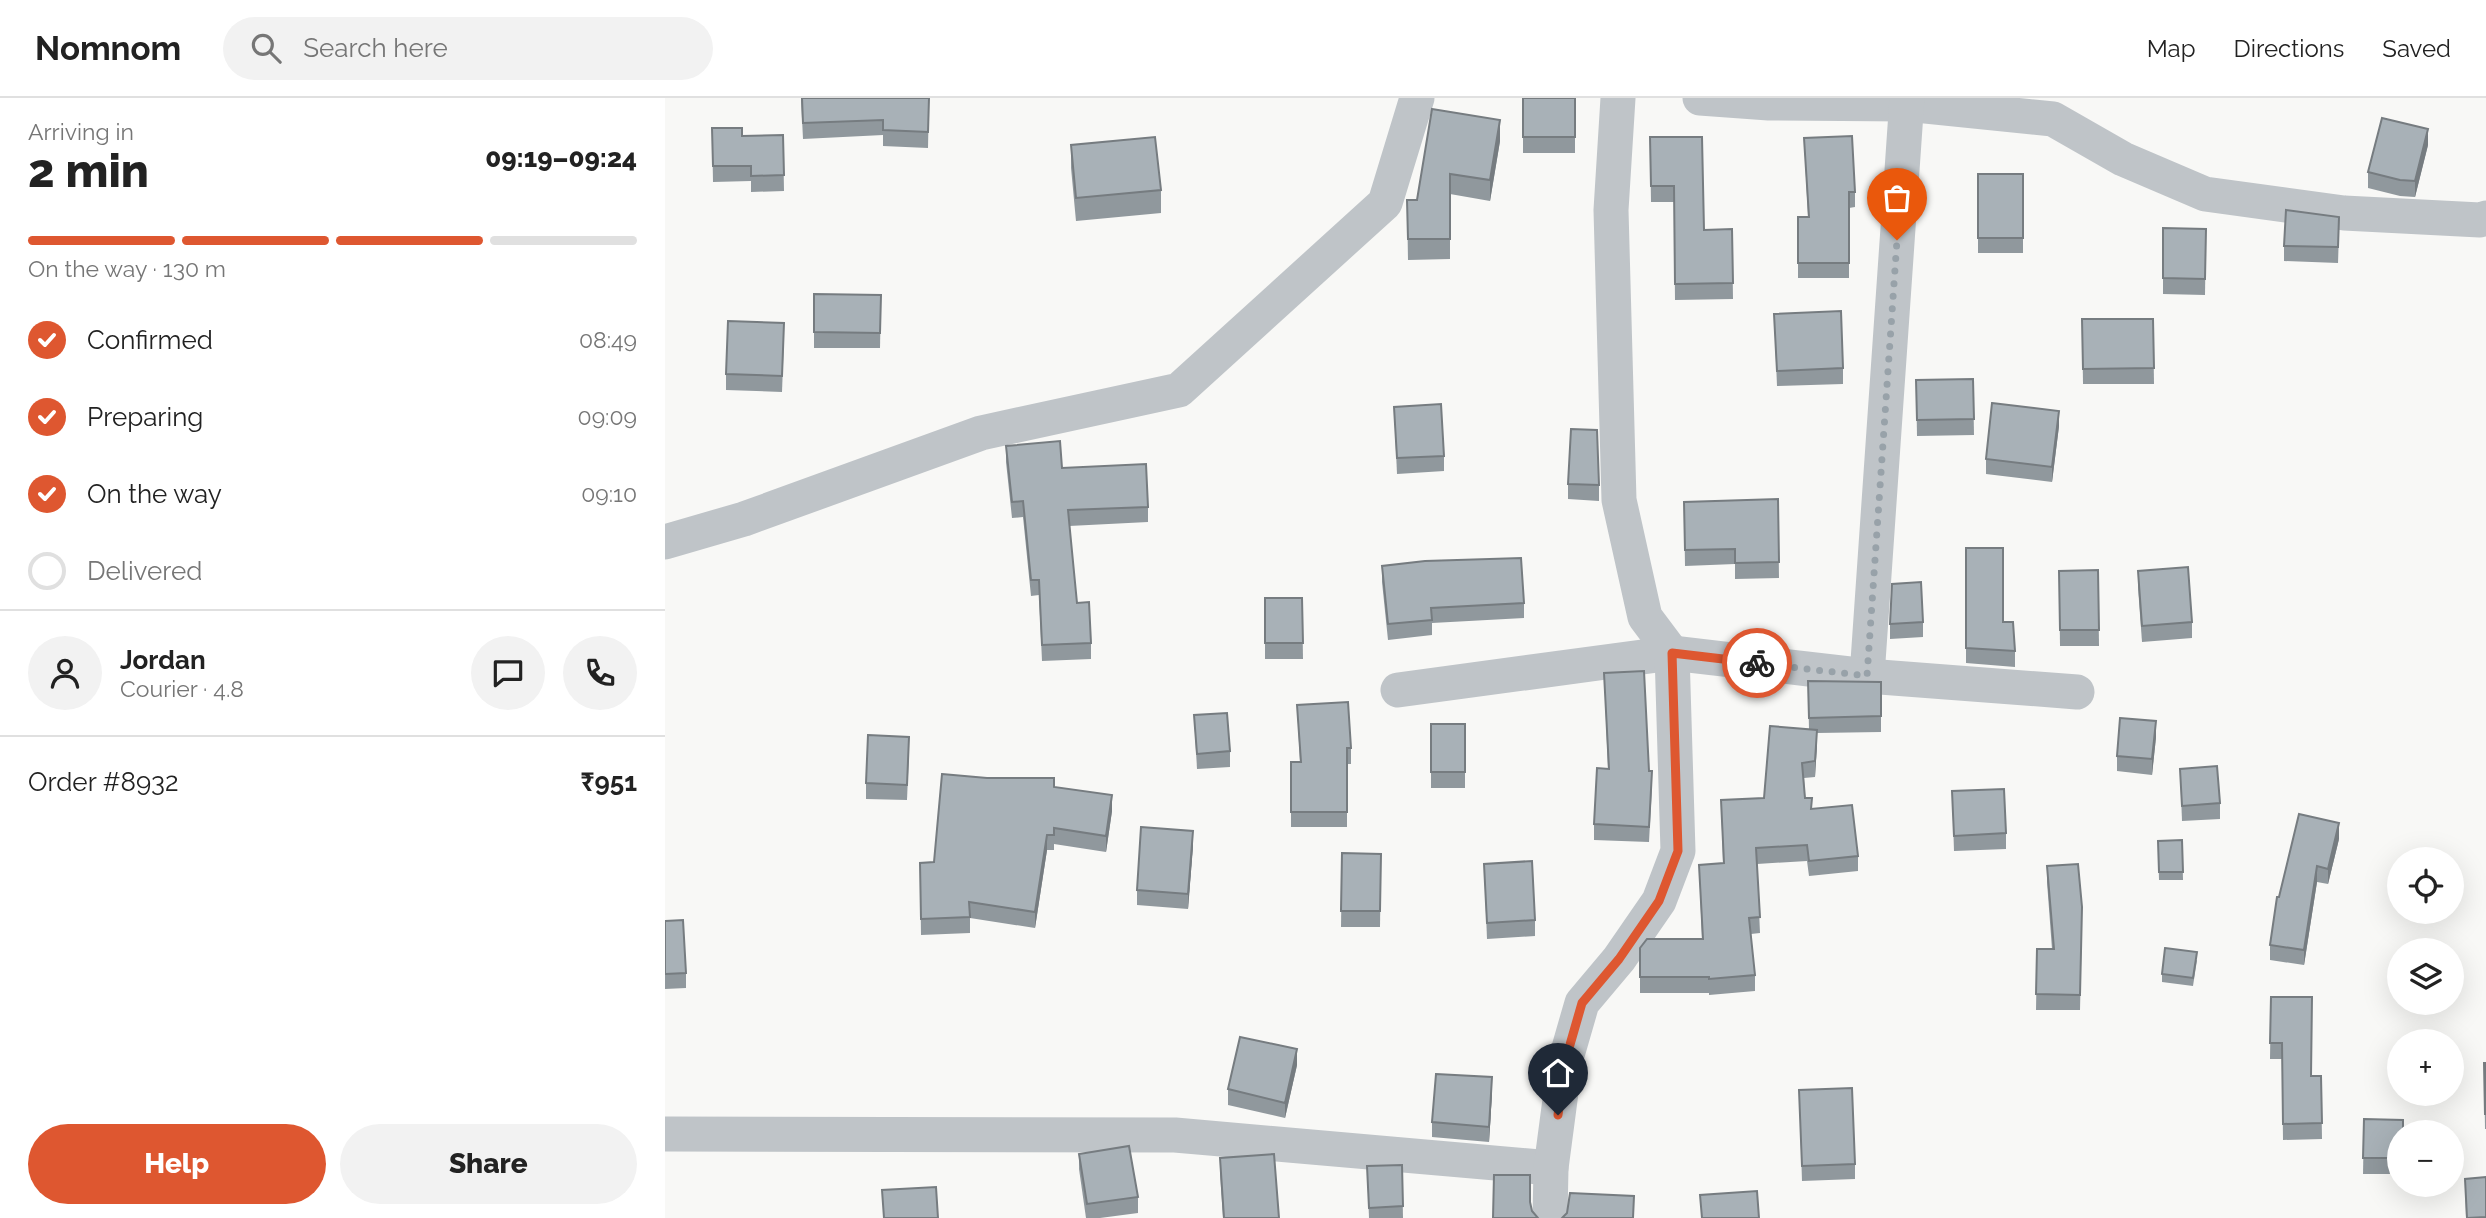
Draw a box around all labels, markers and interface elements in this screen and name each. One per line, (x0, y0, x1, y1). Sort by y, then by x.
search box (223, 17, 713, 80)
text: Nomnom (35, 29, 181, 68)
icon: search (247, 29, 285, 67)
text: Search here (303, 33, 448, 63)
text: Map (2147, 34, 2196, 63)
text: Directions (2234, 34, 2344, 63)
text: Saved (2382, 34, 2451, 63)
text: Arriving in (28, 118, 134, 145)
text: 09:19–09:24 (485, 143, 637, 173)
text: 2 min (28, 144, 149, 198)
pin (1867, 168, 1927, 240)
icon: bag (1878, 179, 1916, 217)
text: On the way · 130 m (28, 255, 226, 282)
icon: check (28, 321, 66, 359)
text: Confirmed (87, 325, 213, 355)
text: 08:49 (579, 326, 637, 353)
icon: check (28, 398, 66, 436)
text: Preparing (87, 402, 203, 432)
text: 09:09 (578, 403, 637, 430)
icon: check (28, 475, 66, 513)
text: On the way (87, 479, 222, 509)
text: 09:10 (581, 480, 637, 507)
text: Delivered (87, 556, 202, 586)
courier (1722, 628, 1792, 698)
button: person (28, 636, 102, 710)
button: chat (471, 636, 545, 710)
button: phone (563, 636, 637, 710)
icon: bike (1738, 644, 1776, 682)
text: Jordan (120, 645, 206, 675)
text: Courier · 4.8 (120, 675, 244, 702)
text: Order #8932 (28, 767, 179, 797)
text: ₹951 (581, 767, 637, 797)
map controls (2387, 847, 2464, 1197)
button: locate (2387, 847, 2464, 924)
button: layers (2387, 938, 2464, 1015)
button: + (2387, 1029, 2464, 1106)
pin (1528, 1043, 1588, 1115)
icon: home (1539, 1054, 1577, 1092)
button: − (2387, 1120, 2464, 1197)
button: Help (28, 1124, 326, 1204)
button: Share (340, 1124, 637, 1204)

